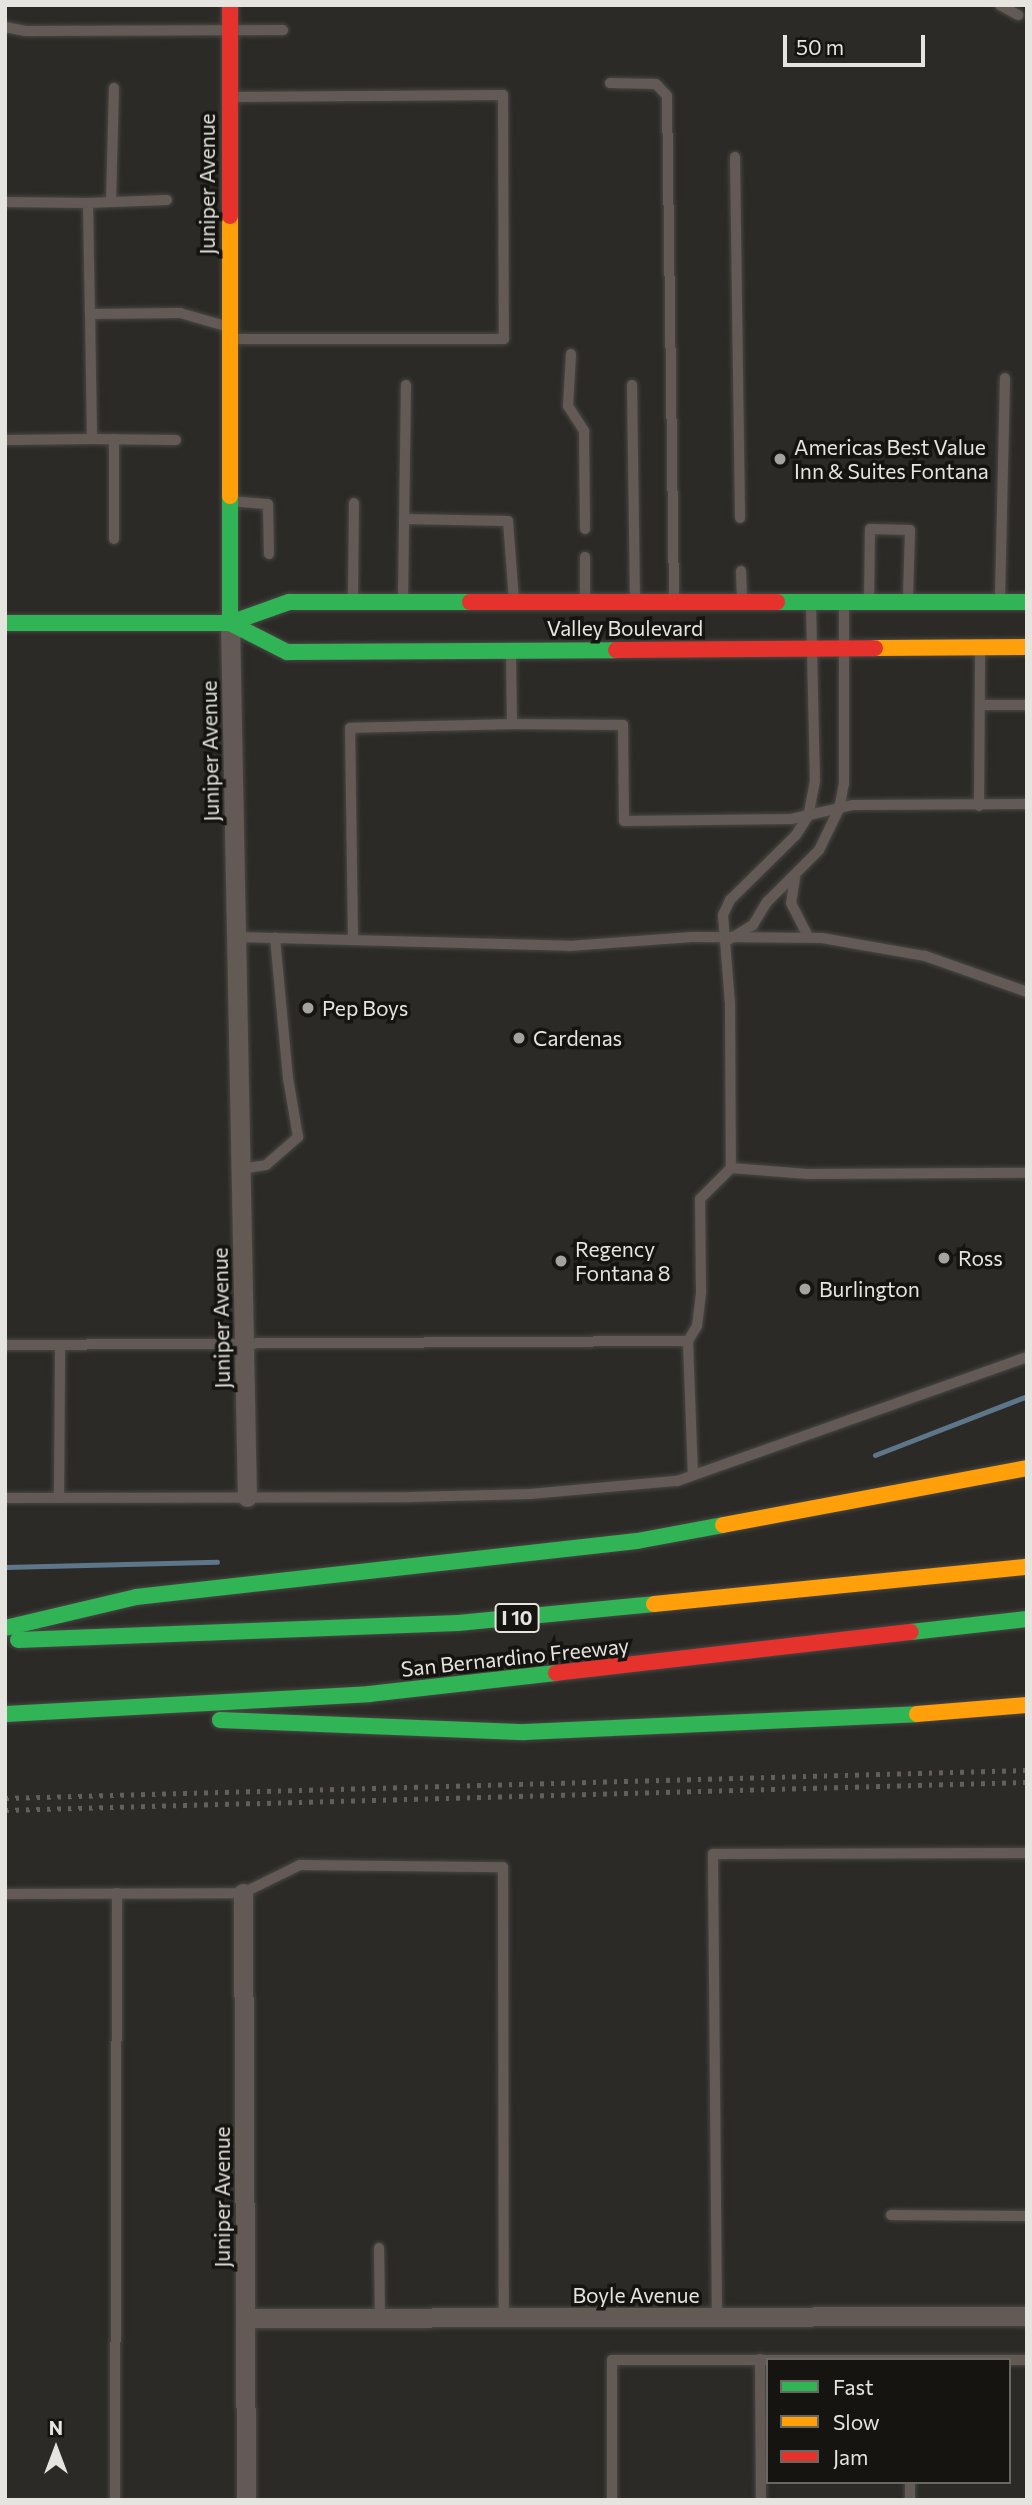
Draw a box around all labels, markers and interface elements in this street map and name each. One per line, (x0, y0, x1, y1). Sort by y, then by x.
scale bar (787, 21, 929, 65)
text: 50 m (796, 34, 844, 59)
street label: Juniper Avenue (194, 113, 220, 255)
place label: Americas Best Value Inn & Suites Fontana (794, 434, 989, 484)
marker: Americas Best Value Inn & Suites Fontana (772, 451, 788, 467)
street label: Valley Boulevard (547, 615, 703, 641)
street label: Juniper Avenue (196, 680, 224, 822)
place label: Pep Boys (322, 995, 408, 1021)
marker: Pep Boys (300, 1000, 316, 1016)
place label: Cardenas (533, 1025, 622, 1051)
marker: Cardenas (511, 1030, 527, 1046)
place label: Regency Fontana 8 (575, 1236, 671, 1286)
place label: Ross (958, 1245, 1003, 1271)
street label: Juniper Avenue (207, 1247, 235, 1389)
marker: Ross (936, 1250, 952, 1266)
marker: Regency Fontana 8 (553, 1253, 569, 1269)
place label: Burlington (819, 1276, 920, 1302)
marker: Burlington (797, 1281, 813, 1297)
road number: I 10 (494, 1602, 540, 1634)
street label: San Bernardino Freeway (400, 1632, 630, 1682)
street label: Juniper Avenue (209, 2126, 235, 2268)
street label: Boyle Avenue (572, 2282, 700, 2308)
legend (766, 2358, 1011, 2484)
text: Fast (833, 2374, 874, 2399)
text: Slow (833, 2409, 880, 2434)
north arrow (21, 2414, 91, 2484)
text: N (49, 2416, 63, 2439)
text: Jam (833, 2444, 868, 2469)

